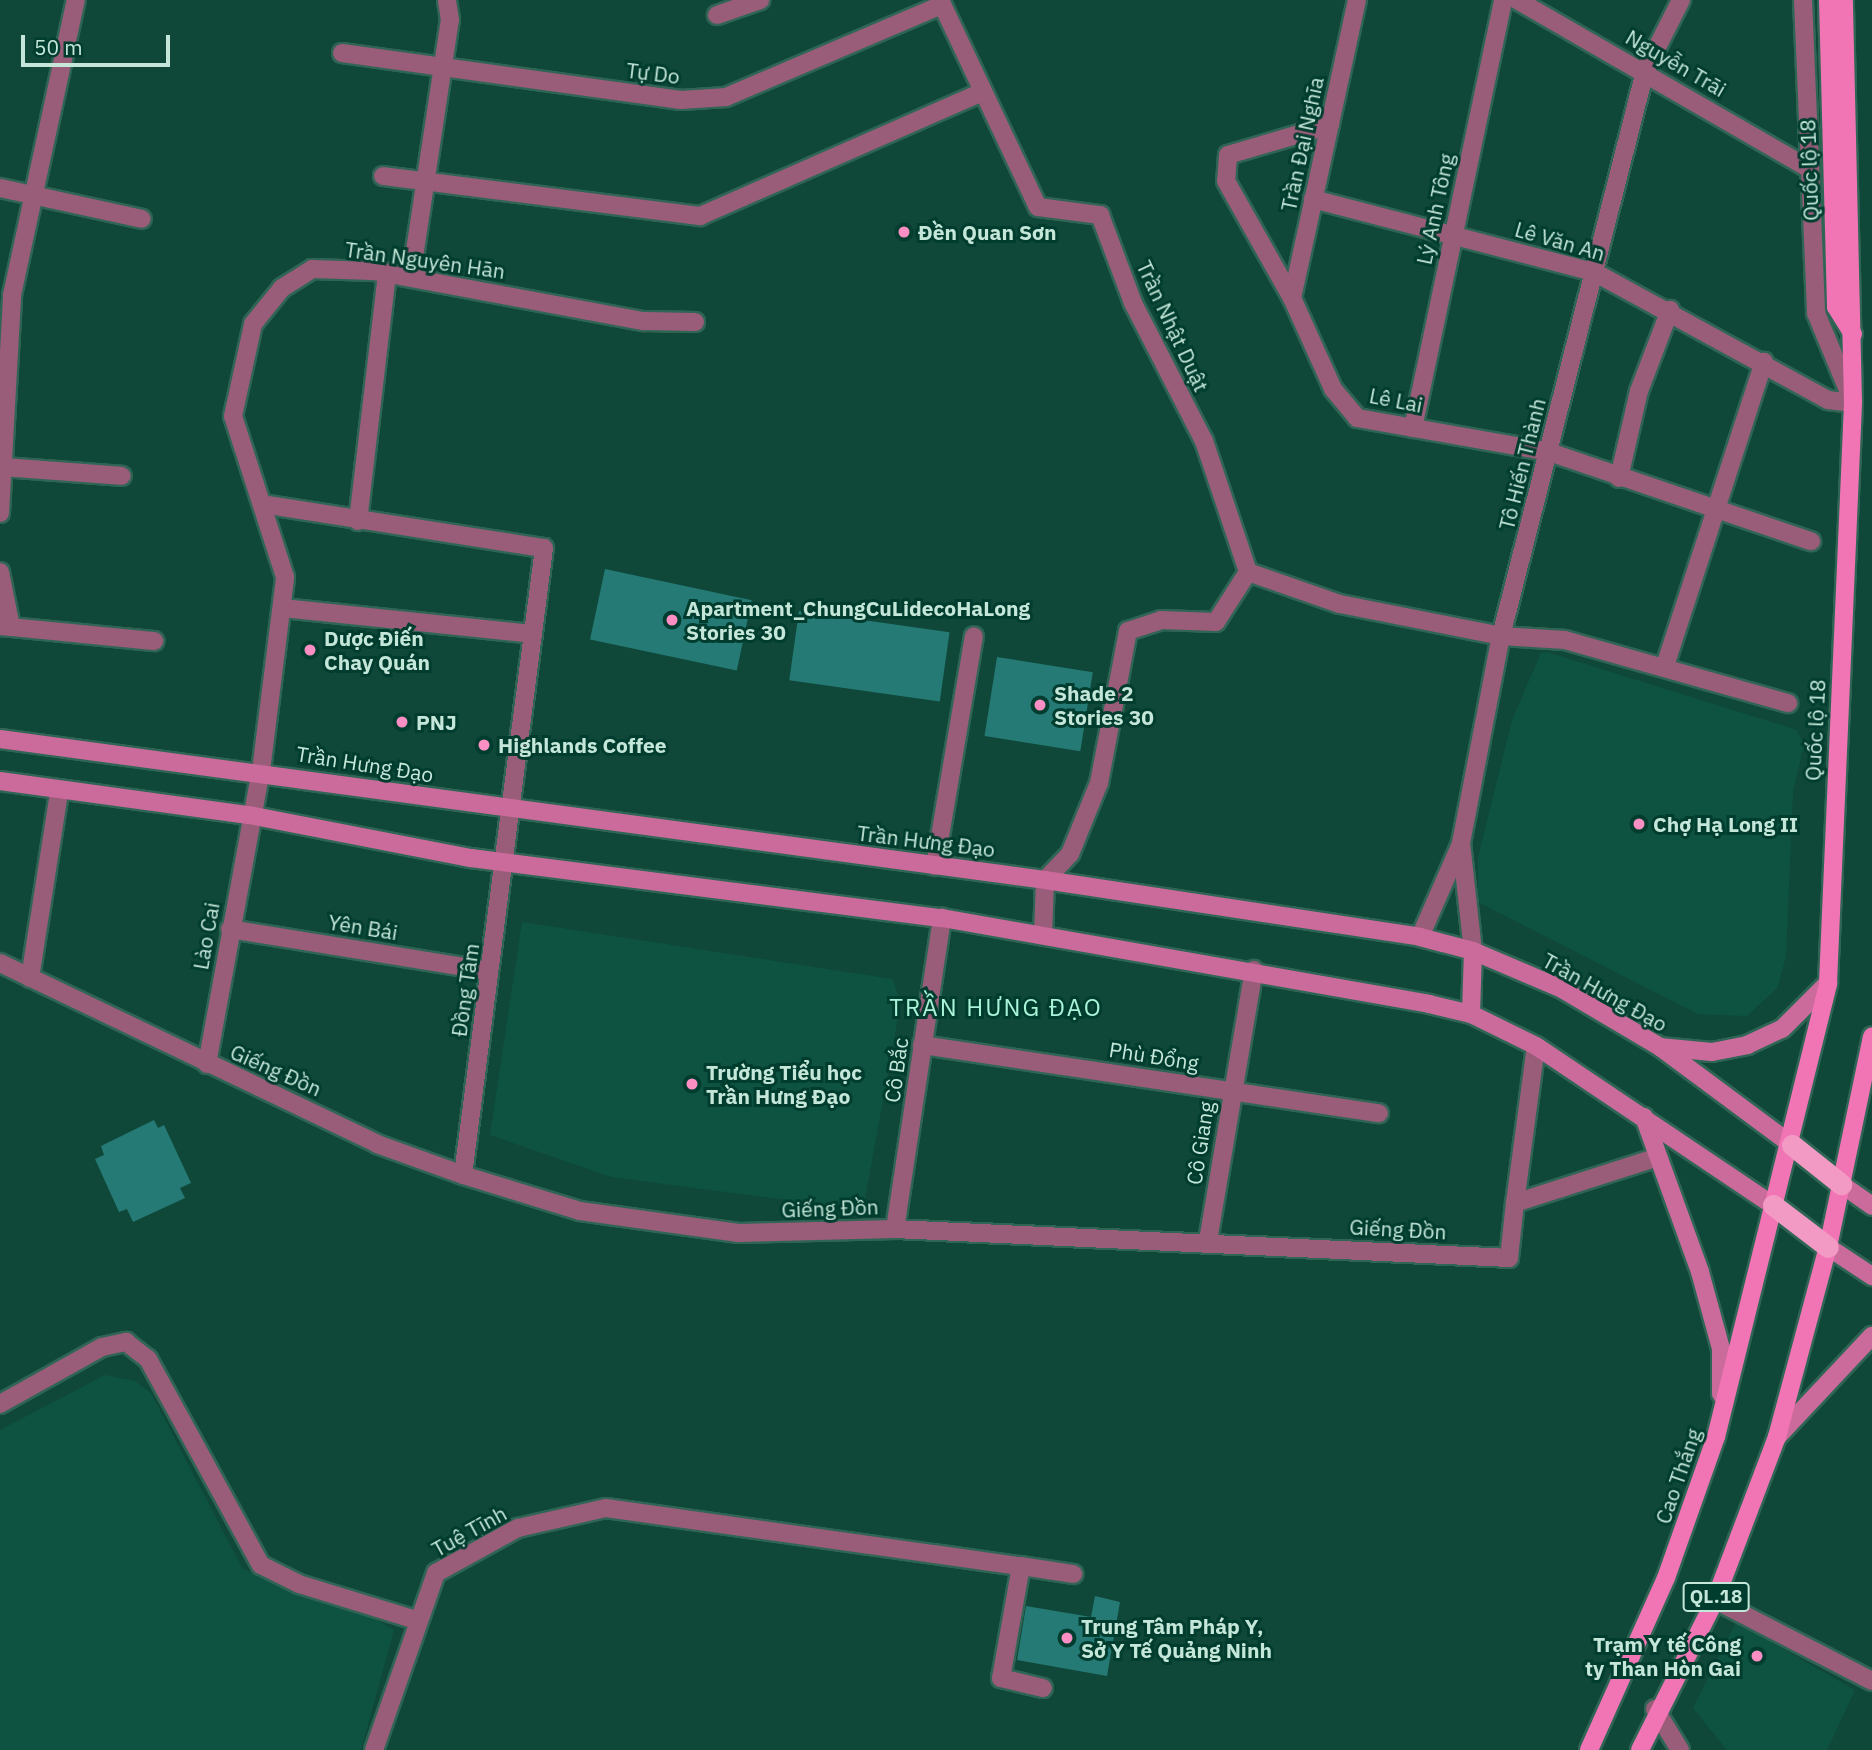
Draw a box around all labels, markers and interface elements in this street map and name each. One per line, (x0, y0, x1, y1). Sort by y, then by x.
scale bar (24, 21, 173, 65)
street label: Nguyễn Trãi (1621, 24, 1731, 102)
text: 50 m (34, 33, 83, 61)
street label: Tự Do (625, 57, 681, 89)
street label: Trần Đại Nghĩa (1275, 75, 1329, 213)
street label: Quốc lộ 18 (1795, 119, 1823, 221)
street label: Lý Anh Tông (1411, 151, 1459, 267)
street label: Lê Văn An (1512, 216, 1608, 266)
place label: Đền Quan Sơn (918, 219, 1056, 245)
marker: Đền Quan Sơn (896, 224, 912, 240)
street label: Trần Nguyên Hãn (343, 236, 507, 284)
street label: Trần Nhật Duật (1132, 256, 1214, 396)
street label: Lê Lai (1367, 383, 1425, 417)
street label: Tô Hiến Thành (1493, 396, 1551, 532)
place label: Apartment_ChungCuLidecoHaLong Stories 30 (686, 595, 1030, 645)
marker: Apartment_ChungCuLidecoHaLong Stories 30 (664, 612, 680, 628)
place label: Dược Điến Chay Quán (324, 625, 430, 675)
marker: Dược Điến Chay Quán (302, 642, 318, 658)
street label: Quốc lộ 18 (1800, 679, 1830, 781)
place label: Shade 2 Stories 30 (1054, 680, 1154, 730)
marker: Shade 2 Stories 30 (1032, 697, 1048, 713)
place label: PNJ (416, 709, 457, 735)
marker: PNJ (394, 714, 410, 730)
place label: Highlands Coffee (498, 732, 667, 758)
marker: Highlands Coffee (476, 737, 492, 753)
street label: Trần Hưng Đạo (295, 741, 435, 787)
place label: Chợ Hạ Long II (1653, 811, 1798, 837)
marker: Chợ Hạ Long II (1631, 816, 1647, 832)
street label: Trần Hưng Đạo (856, 820, 996, 862)
street label: Lào Cai (188, 900, 224, 972)
street label: Yên Bái (326, 909, 400, 945)
street label: Đồng Tâm (446, 942, 484, 1038)
street label: Trần Hưng Đạo (1538, 947, 1672, 1037)
district label: TRẦN HƯNG ĐẠO (891, 994, 1101, 1022)
street label: Cô Bắc (879, 1036, 913, 1104)
street label: Phù Đổng (1107, 1036, 1201, 1076)
street label: Giếng Đồn (226, 1039, 326, 1101)
place label: Trường Tiểu học Trần Hưng Đạo (706, 1059, 862, 1109)
marker: Trường Tiểu học Trần Hưng Đạo (684, 1076, 700, 1092)
street label: Cô Giang (1181, 1100, 1219, 1186)
street label: Giếng Đồn (781, 1194, 879, 1222)
street label: Giếng Đồn (1349, 1214, 1447, 1244)
street label: Cao Thắng (1650, 1425, 1706, 1527)
street label: Tuệ Tĩnh (427, 1500, 511, 1562)
road number: QL.18 (1681, 1582, 1751, 1612)
place label: Trung Tâm Pháp Y, Sở Y Tế Quảng Ninh (1081, 1613, 1272, 1663)
marker: Trung Tâm Pháp Y, Sở Y Tế Quảng Ninh (1059, 1630, 1075, 1646)
place label: Trạm Y tế Công ty Than Hòn Gai (1585, 1631, 1741, 1681)
marker: Trạm Y tế Công ty Than Hòn Gai (1747, 1646, 1767, 1666)

